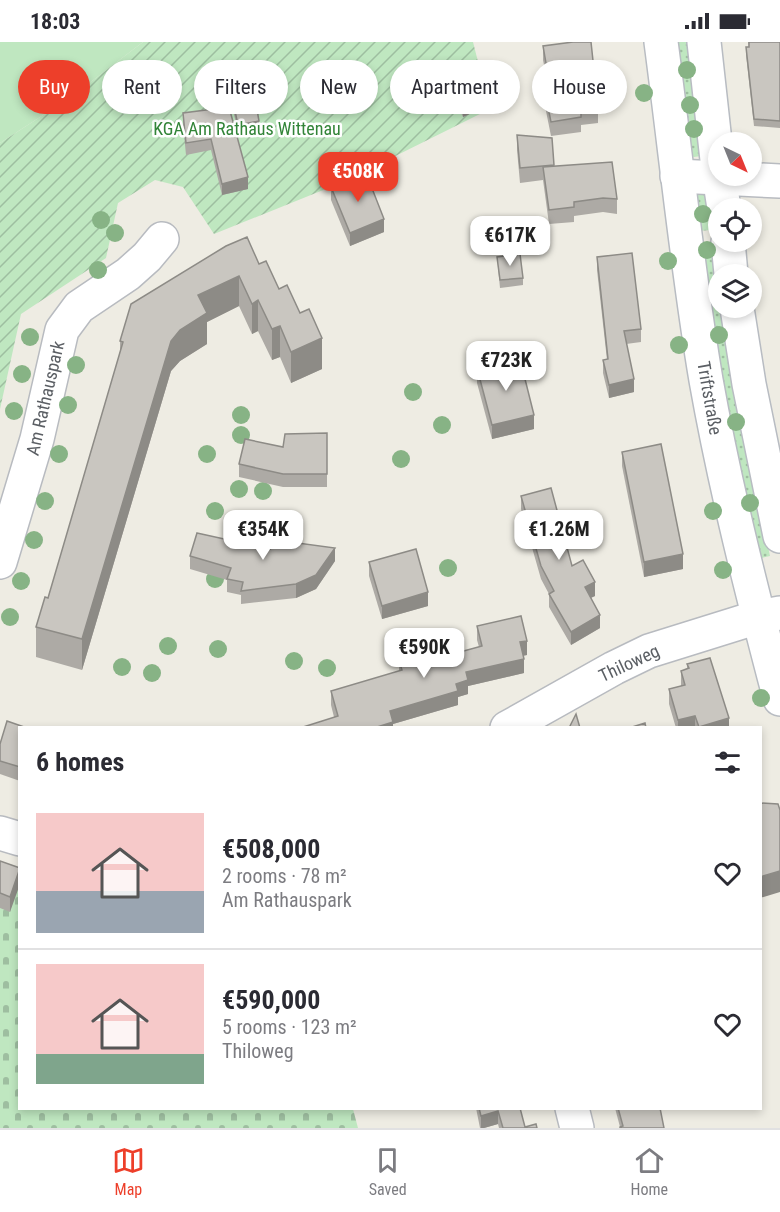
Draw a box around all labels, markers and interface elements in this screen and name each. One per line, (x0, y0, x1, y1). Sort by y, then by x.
text: 18:03 (30, 9, 81, 34)
chip: Buy (18, 60, 90, 114)
chip: Rent (102, 60, 182, 114)
chip: Filters (194, 60, 288, 114)
chip: New (300, 60, 378, 114)
chip: Apartment (390, 60, 520, 114)
chip: House (532, 60, 627, 114)
park label: KGA Am Rathaus Wittenau (153, 118, 341, 139)
north arrow (708, 132, 762, 186)
map controls (708, 132, 762, 318)
pin: €508K (316, 152, 400, 203)
text: €508K (332, 159, 384, 183)
button: locate (708, 198, 762, 252)
pin: €617K (468, 216, 552, 267)
text: €617K (484, 223, 536, 247)
button: layers (708, 264, 762, 318)
street label: Am Rathauspark (22, 339, 68, 457)
pin: €723K (464, 341, 548, 392)
text: €723K (480, 348, 532, 372)
street label: Triftstraße (693, 360, 727, 436)
pin: €354K (221, 510, 305, 561)
pin: €1.26M (510, 510, 608, 561)
text: €354K (237, 517, 289, 541)
text: €1.26M (528, 517, 590, 541)
pin: €590K (382, 628, 466, 679)
text: €590K (398, 635, 450, 659)
street label: Thiloweg (595, 640, 663, 686)
icon: filters (711, 746, 744, 779)
text: 6 homes (36, 747, 124, 777)
text: €508,000 (222, 834, 320, 864)
icon: home (84, 837, 156, 909)
icon: heart (711, 857, 744, 890)
text: 2 rooms · 78 m² (222, 864, 347, 888)
text: Am Rathauspark (222, 888, 352, 912)
text: €590,000 (222, 985, 320, 1015)
icon: home (84, 988, 156, 1060)
icon: heart (711, 1008, 744, 1041)
text: 5 rooms · 123 m² (222, 1015, 357, 1039)
text: Thiloweg (222, 1039, 294, 1063)
tab: Map (112, 1144, 145, 1199)
tab: Saved (369, 1144, 407, 1199)
tab: Home (631, 1144, 668, 1199)

